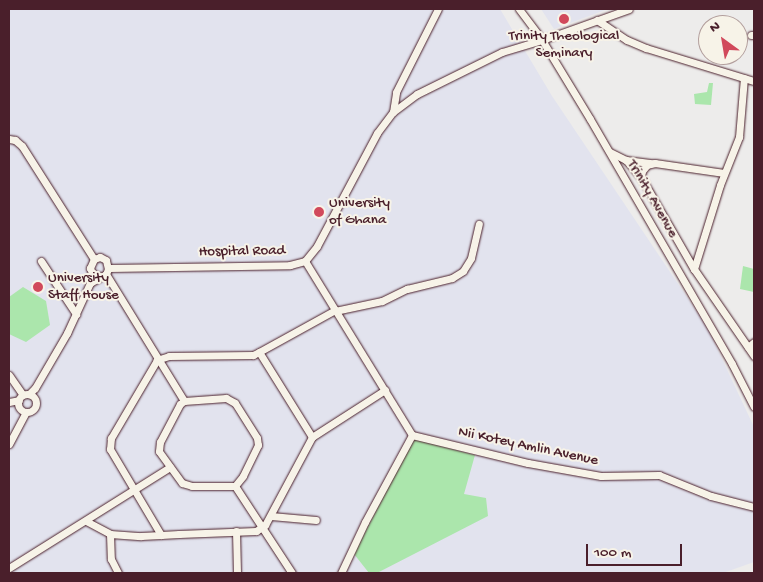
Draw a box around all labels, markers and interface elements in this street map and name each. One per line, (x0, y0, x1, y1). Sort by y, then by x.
marker: Trinity Theological Seminary (558, 13, 570, 25)
north arrow (698, 15, 748, 65)
text: N (707, 18, 724, 37)
place label: Trinity Theological Seminary (509, 27, 619, 62)
street label: Trinity Avenue (622, 157, 682, 241)
place label: University of Ghana (329, 194, 390, 229)
marker: University of Ghana (313, 206, 325, 218)
street label: Hospital Road (199, 242, 285, 262)
place label: University Staff House (48, 269, 119, 304)
marker: University Staff House (32, 281, 44, 293)
street label: Nii Kotey Amlin Avenue (456, 423, 600, 471)
scale bar (588, 534, 684, 566)
text: 100 m (594, 544, 631, 562)

